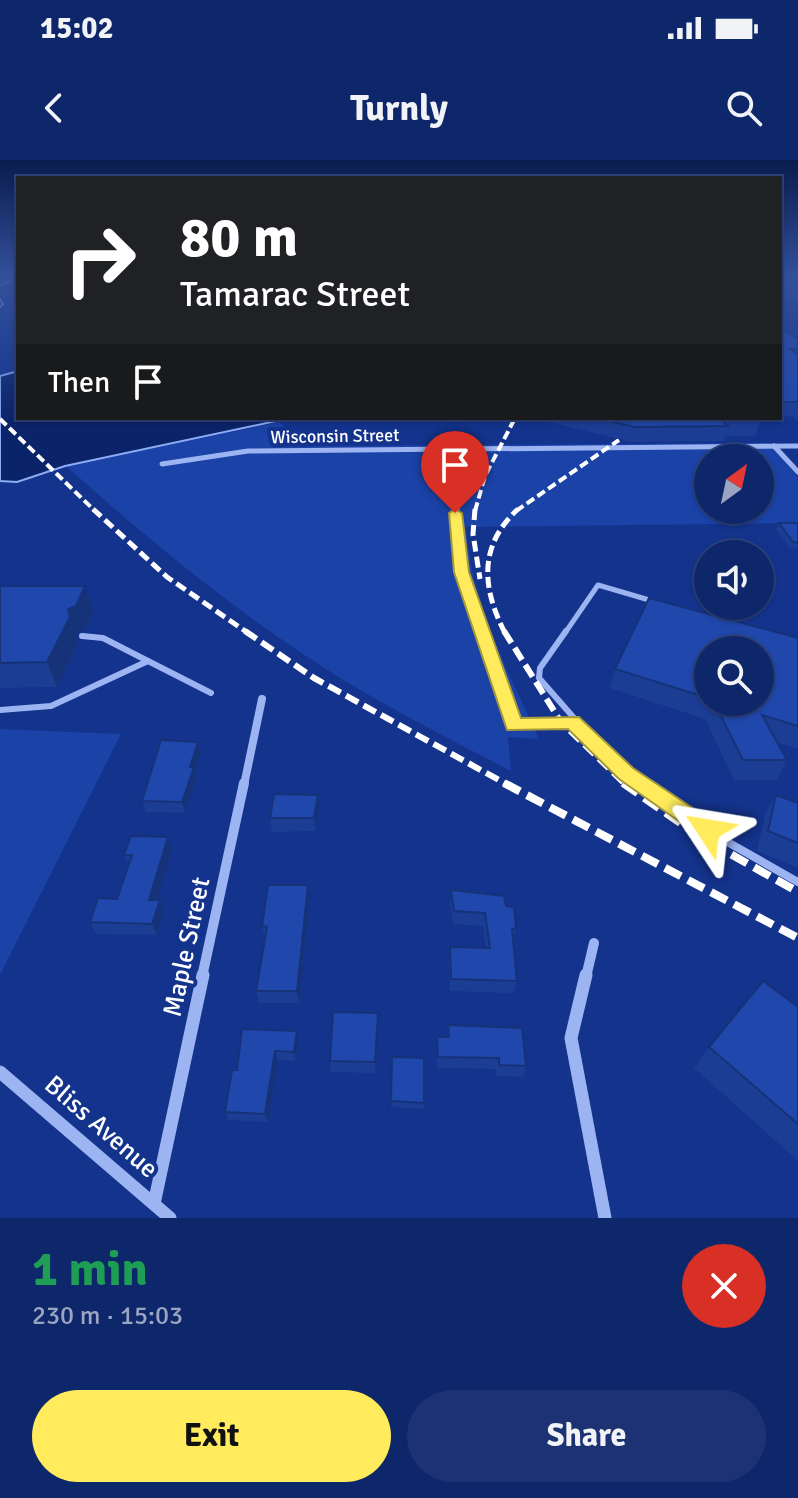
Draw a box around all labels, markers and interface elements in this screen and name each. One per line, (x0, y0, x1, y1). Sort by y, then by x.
text: 15:02 (40, 10, 114, 47)
icon: back (32, 86, 76, 130)
text: Turnly (350, 86, 448, 131)
icon: search (722, 86, 766, 130)
text: 80 m (180, 203, 298, 272)
icon: right (48, 208, 152, 312)
text: Tamarac Street (180, 272, 410, 317)
icon: arrive (126, 360, 170, 404)
text: Then (48, 364, 110, 401)
street label: Wisconsin Street (270, 424, 400, 448)
pin (421, 431, 489, 513)
icon: arrive (433, 443, 477, 487)
north arrow (694, 444, 774, 524)
map controls (694, 444, 774, 716)
button: sound (694, 540, 774, 620)
button: search (694, 636, 774, 716)
position arrow (666, 788, 750, 872)
street label: Maple Street (157, 874, 217, 1020)
street label: Bliss Avenue (38, 1069, 164, 1185)
text: 1 min (32, 1240, 148, 1299)
button: close (682, 1244, 766, 1328)
text: 230 m · 15:03 (32, 1300, 183, 1332)
button: Exit (32, 1390, 391, 1482)
button: Share (407, 1390, 766, 1482)

